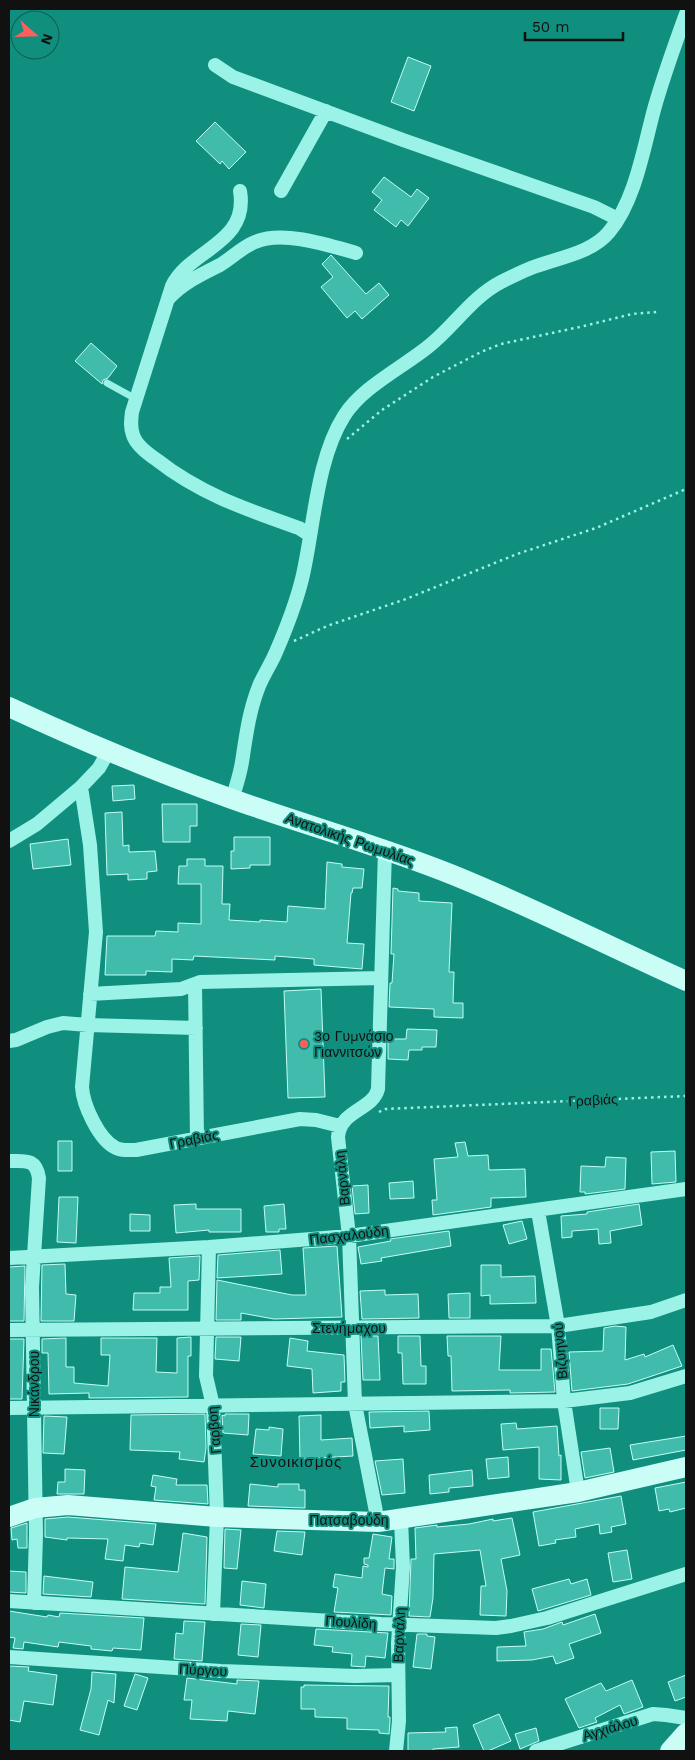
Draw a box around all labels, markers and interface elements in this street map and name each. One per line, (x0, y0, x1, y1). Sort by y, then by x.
north arrow (10, 10, 60, 60)
scale bar (525, 10, 622, 42)
text: 50 m (532, 18, 569, 36)
text: N (38, 32, 57, 47)
street label: Ανατολικής Ρωμυλίας (284, 809, 417, 869)
place label: 3ο Γυμνάσιο Γιαννιτσών (314, 1028, 394, 1060)
marker: 3ο Γυμνάσιο Γιαννιτσών (298, 1038, 310, 1050)
street label: Γραβιάς (568, 1091, 619, 1109)
street label: Γραβιάς (168, 1126, 220, 1152)
street label: Βαρνάλη (331, 1150, 353, 1206)
street label: Πασχαλούδη (308, 1222, 390, 1248)
street label: Στενήμαχου (312, 1320, 386, 1336)
street label: Βιζυηνού (550, 1322, 570, 1380)
street label: Νικάνδρου (26, 1351, 42, 1417)
street label: Γαρβοη (204, 1406, 224, 1454)
district label: Συνοικισμός (250, 1453, 342, 1471)
street label: Πατσαβούδη (309, 1512, 389, 1528)
street label: Βαρνάλη (390, 1607, 408, 1663)
street label: Πουλίδη (325, 1612, 377, 1632)
street label: Πύργου (179, 1661, 227, 1679)
street label: Αγχιάλου (580, 1712, 640, 1744)

